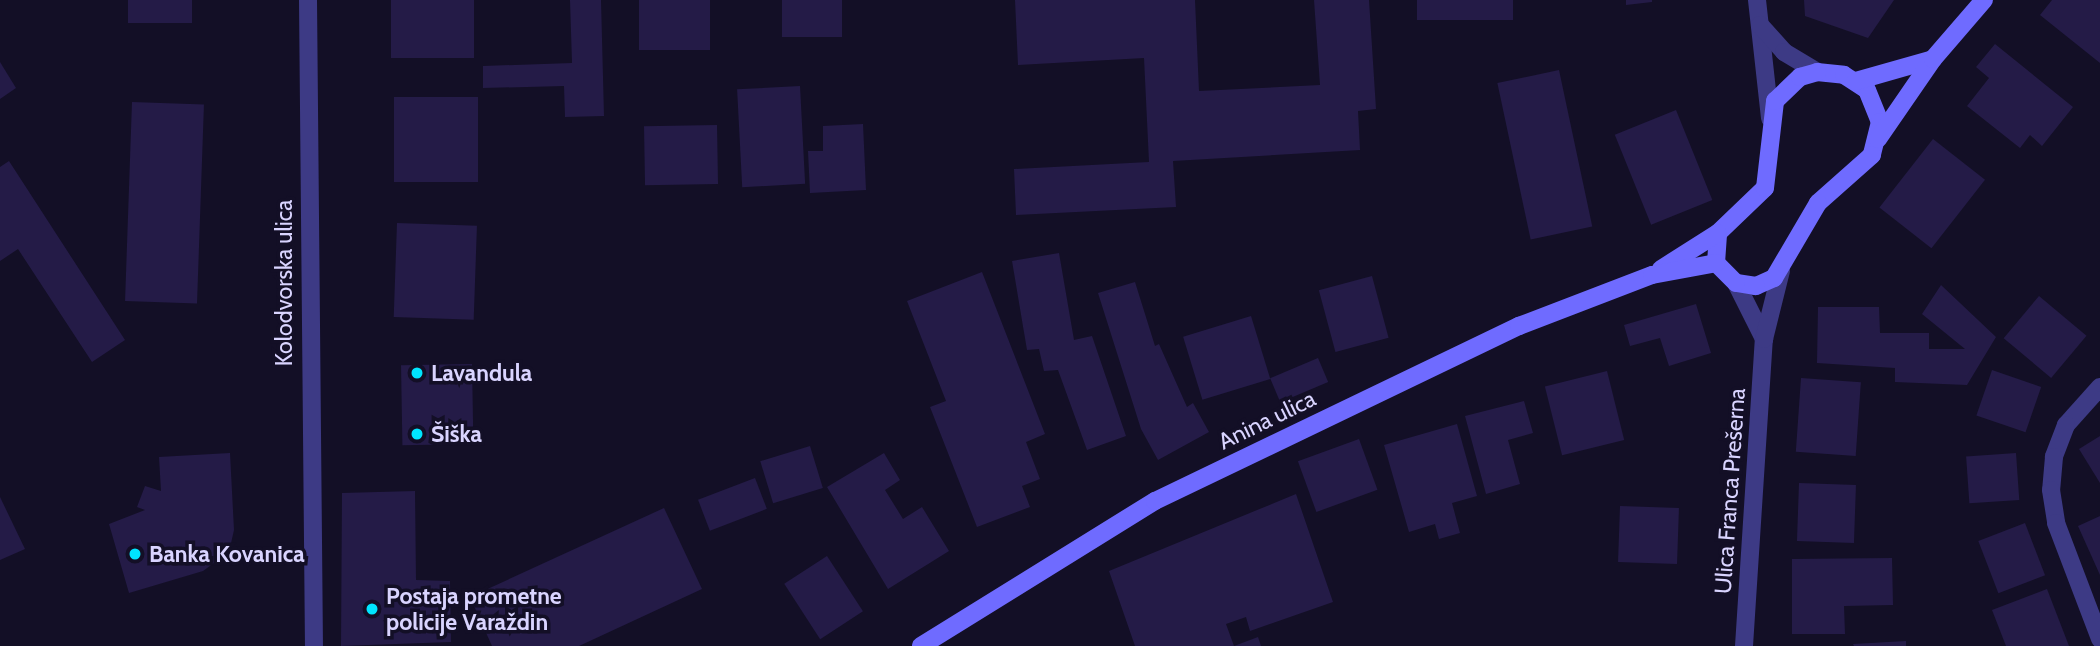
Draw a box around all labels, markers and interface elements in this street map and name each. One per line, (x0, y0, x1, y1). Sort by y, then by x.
street label: Kolodvorska ulica (270, 200, 298, 366)
place label: Lavandula (431, 359, 532, 387)
marker: Lavandula (409, 365, 425, 381)
street label: Anina ulica (1214, 385, 1320, 455)
street label: Ulica Franca Prešerna (1709, 387, 1751, 595)
place label: Šiška (431, 420, 482, 448)
marker: Šiška (409, 426, 425, 442)
place label: Banka Kovanica (149, 540, 305, 568)
marker: Banka Kovanica (127, 546, 143, 562)
place label: Postaja prometne policije Varaždin (386, 582, 562, 636)
marker: Postaja prometne policije Varaždin (364, 601, 380, 617)

